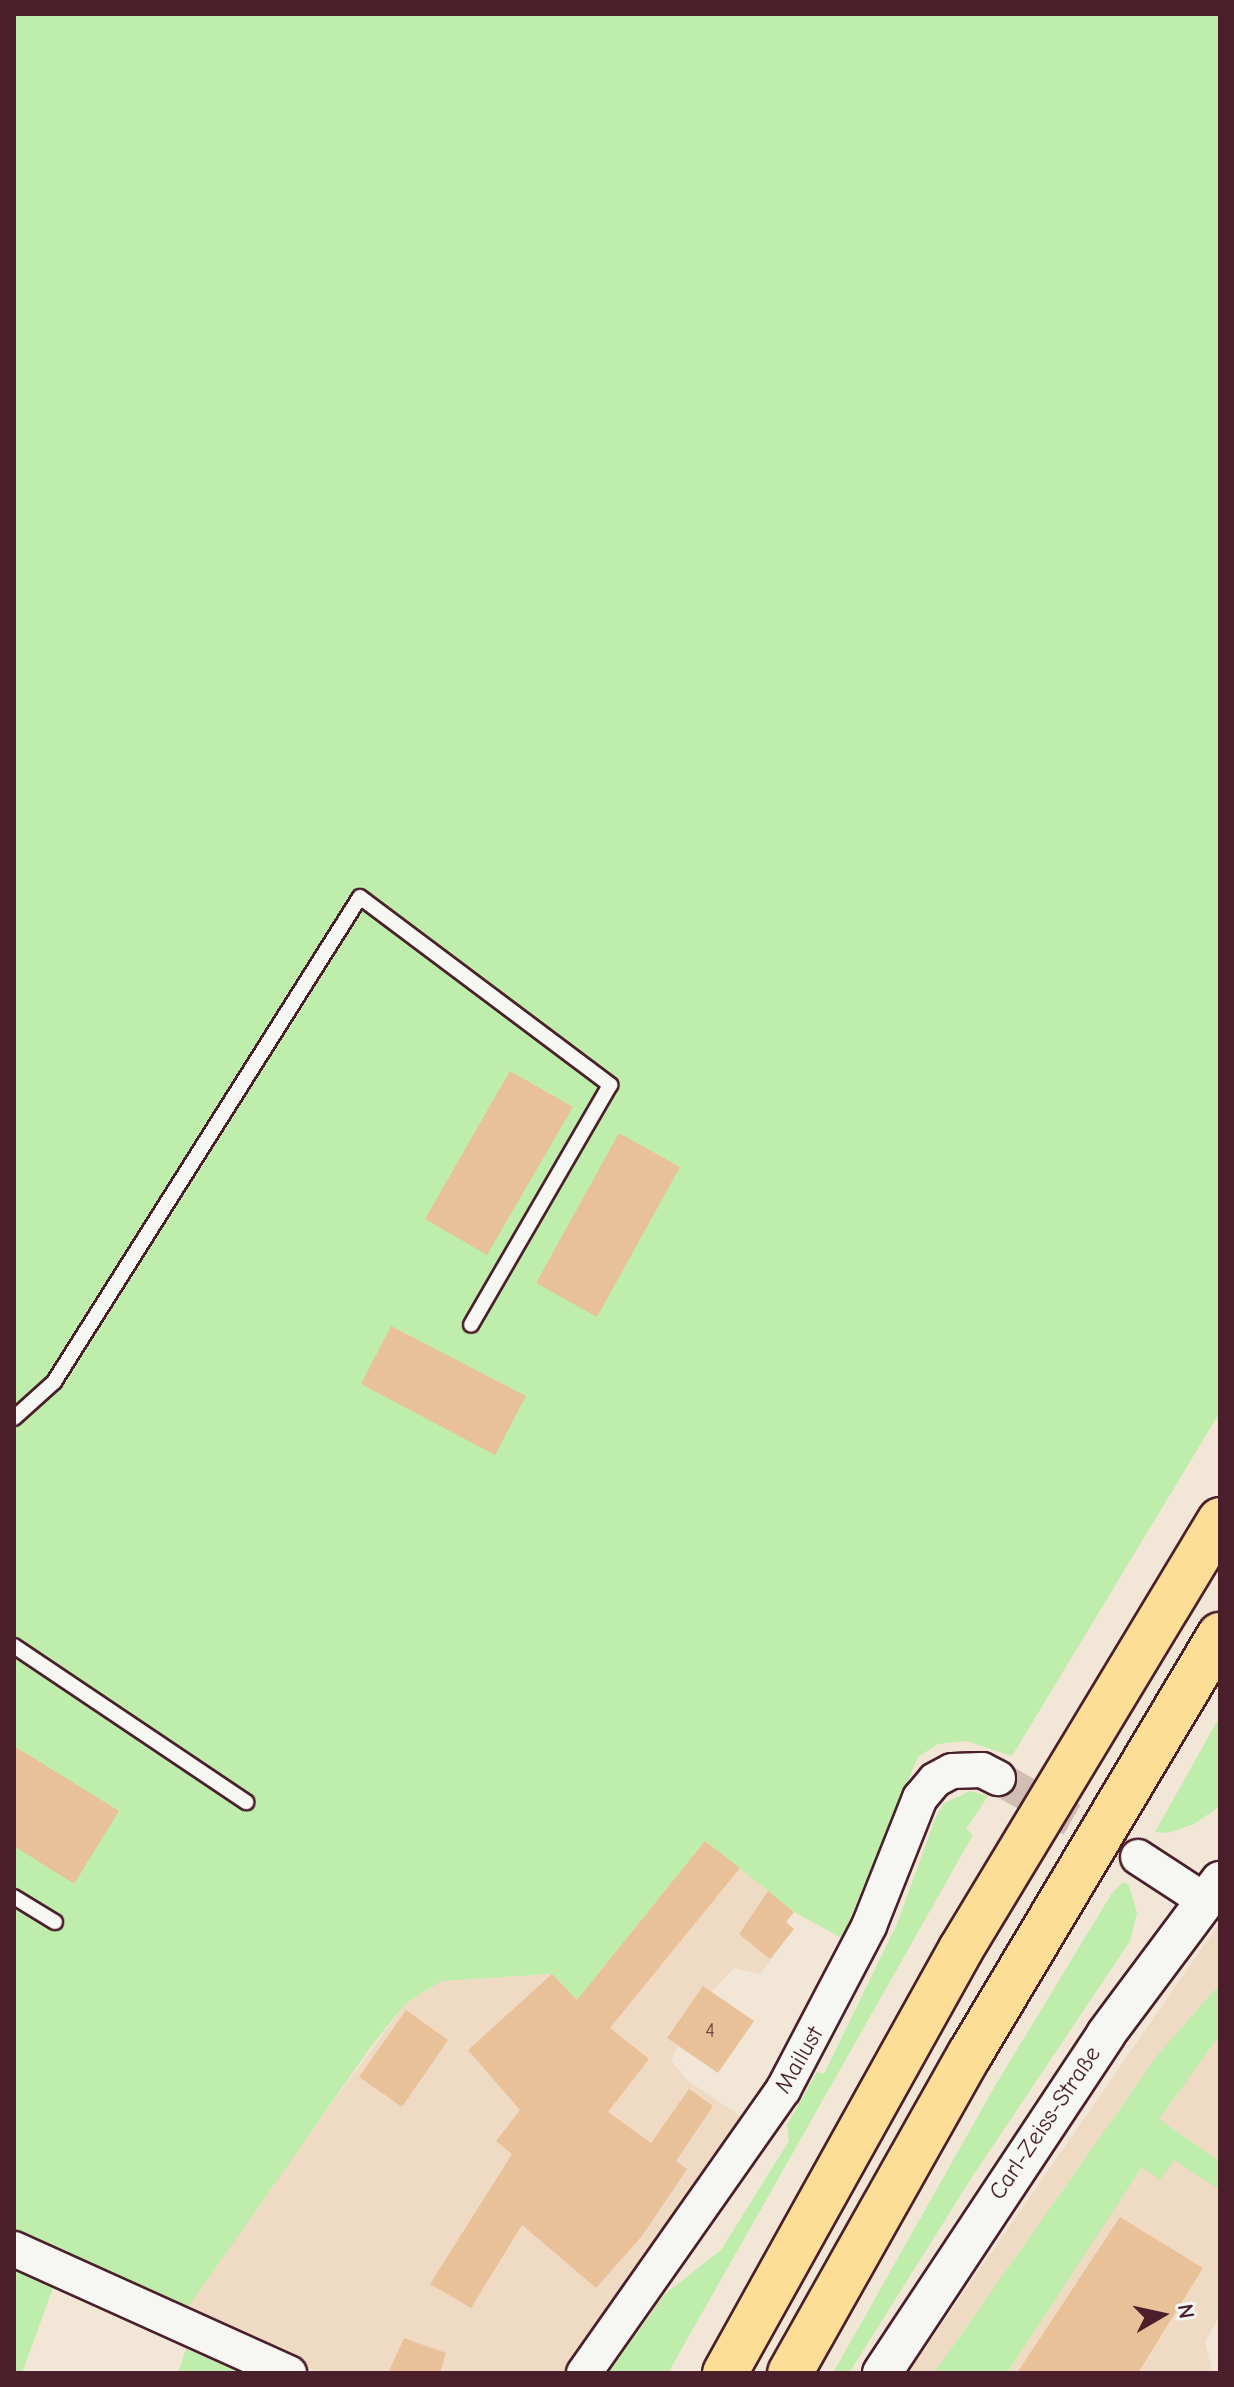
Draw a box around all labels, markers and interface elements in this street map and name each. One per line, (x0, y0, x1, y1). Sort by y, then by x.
house number: 4 (705, 2018, 715, 2042)
street label: Mailust (768, 2021, 830, 2099)
street label: Carl-Zeiss-Straße (983, 2041, 1107, 2205)
north arrow (1122, 2275, 1202, 2355)
text: N (1172, 2302, 1200, 2320)

